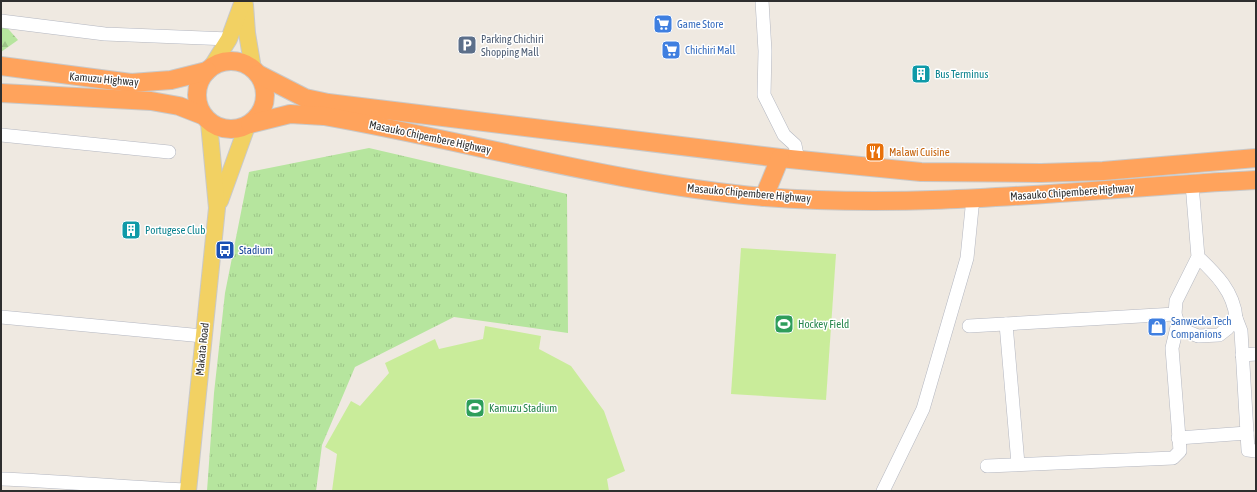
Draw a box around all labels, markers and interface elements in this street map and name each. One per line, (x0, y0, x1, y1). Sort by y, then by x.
supermarket icon: Game Store (652, 13, 674, 35)
place label: Game Store (677, 18, 723, 30)
place label: Parking Chichiri Shopping Mall (481, 33, 544, 58)
parking icon: Parking Chichiri Shopping Mall (456, 34, 478, 56)
supermarket icon: Chichiri Mall (660, 39, 682, 61)
place label: Chichiri Mall (685, 44, 735, 56)
building icon: Bus Terminus (910, 63, 932, 85)
place label: Bus Terminus (935, 68, 988, 80)
street label: Kamuzu Highway (69, 70, 140, 88)
street label: Masauko Chipembere Highway (368, 118, 492, 156)
restaurant icon: Malawi Cuisine (864, 141, 886, 163)
place label: Malawi Cuisine (889, 146, 950, 158)
street label: Masauko Chipembere Highway (687, 182, 812, 204)
street label: Masauko Chipembere Highway (1010, 182, 1135, 202)
building icon: Portugese Club (120, 219, 142, 241)
place label: Portugese Club (145, 224, 205, 236)
bus stop icon: Stadium (214, 239, 236, 261)
place label: Stadium (239, 244, 273, 256)
sports icon: Hockey Field (773, 313, 795, 335)
place label: Sanwecka Tech Companions (1171, 315, 1232, 340)
shop icon: Sanwecka Tech Companions (1146, 316, 1168, 338)
place label: Hockey Field (798, 318, 849, 330)
street label: Makata Road (193, 322, 211, 376)
sports icon: Kamuzu Stadium (464, 397, 486, 419)
place label: Kamuzu Stadium (489, 402, 557, 414)

